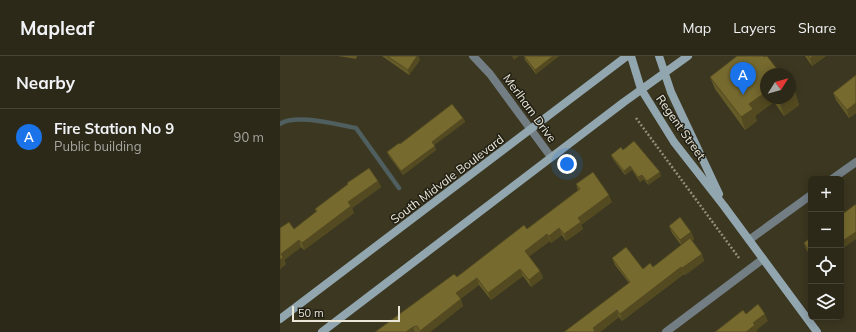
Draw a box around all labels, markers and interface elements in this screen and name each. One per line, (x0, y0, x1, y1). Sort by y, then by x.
text: Mapleaf (20, 16, 94, 40)
text: Map (682, 19, 711, 37)
text: Layers (733, 19, 776, 37)
text: Share (798, 19, 836, 37)
pin: A (730, 62, 756, 95)
north arrow (760, 68, 796, 104)
street label: Merlham Drive (500, 71, 560, 145)
text: Nearby (16, 72, 75, 93)
street label: Regent Street (653, 92, 709, 162)
text: Fire Station No 9 (54, 119, 174, 138)
text: A (24, 129, 34, 145)
text: 90 m (234, 129, 264, 145)
street label: South Midvale Boulevard (387, 131, 507, 227)
text: Public building (54, 138, 142, 154)
your location (557, 154, 577, 174)
map controls (808, 176, 844, 320)
button: + (808, 176, 844, 212)
button: − (808, 212, 844, 248)
button: locate (808, 248, 844, 284)
button: layers (808, 284, 844, 320)
scale bar (292, 304, 400, 323)
text: 50 m (298, 306, 324, 320)

